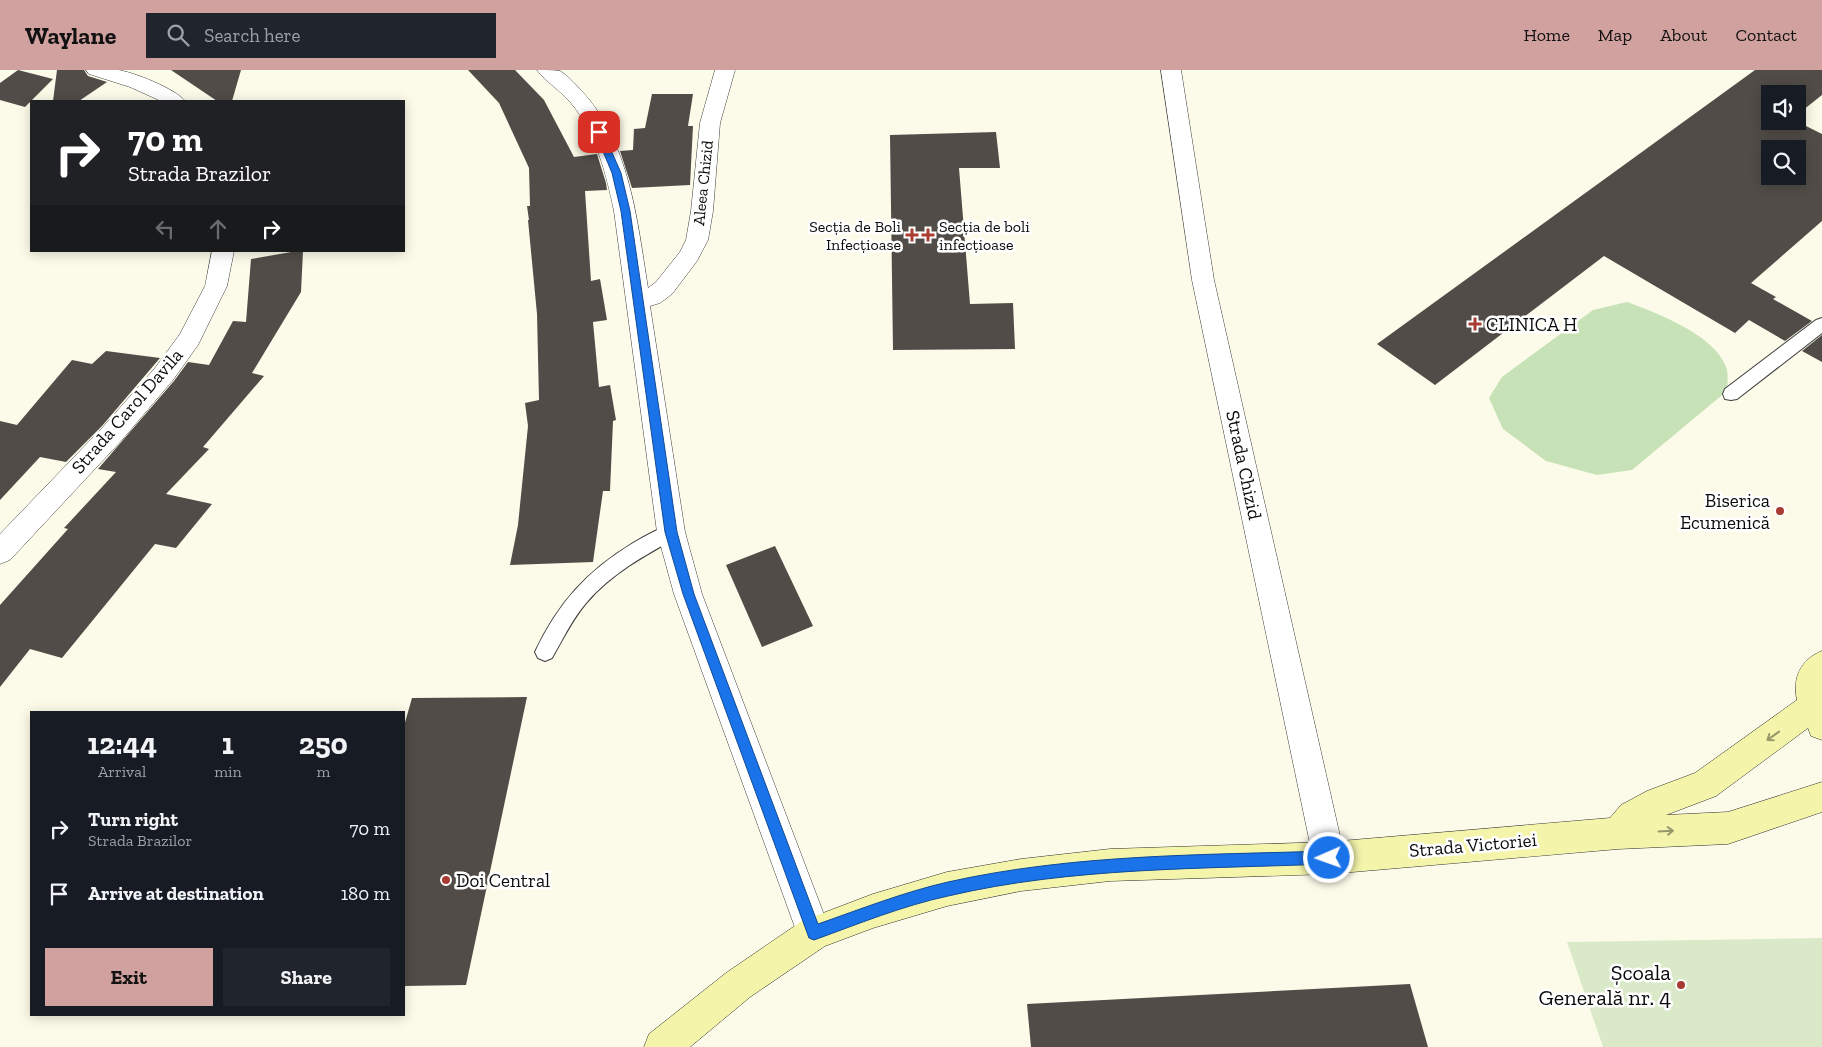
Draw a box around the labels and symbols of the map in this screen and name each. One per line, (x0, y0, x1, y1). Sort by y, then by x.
pin (578, 111, 620, 153)
street label: Aleea Chizid (689, 139, 717, 227)
place label: Secția de Boli Infecțioase (809, 217, 902, 254)
place label: Secția de boli infecțioase (939, 217, 1030, 254)
marker: Secția de Boli Infecțioase (905, 228, 919, 242)
marker: Secția de boli infecțioase (921, 228, 935, 242)
place label: CLINICA H (1486, 313, 1577, 336)
marker: CLINICA H (1468, 317, 1482, 331)
street label: Strada Carol Davila (66, 344, 188, 478)
street label: Strada Chizid (1221, 408, 1267, 522)
place label: Biserica Ecumenică (1680, 489, 1770, 534)
marker: Biserica Ecumenică (1774, 505, 1786, 517)
one-way arrow (1766, 731, 1780, 741)
one-way arrow (1658, 826, 1674, 835)
street label: Strada Victoriei (1408, 828, 1538, 862)
position arrow (1302, 831, 1354, 883)
place label: Doi Central (456, 869, 550, 892)
marker: Doi Central (440, 874, 452, 886)
place label: Școala Generală nr. 4 (1539, 959, 1671, 1011)
marker: Școala Generală nr. 4 (1675, 979, 1687, 991)

